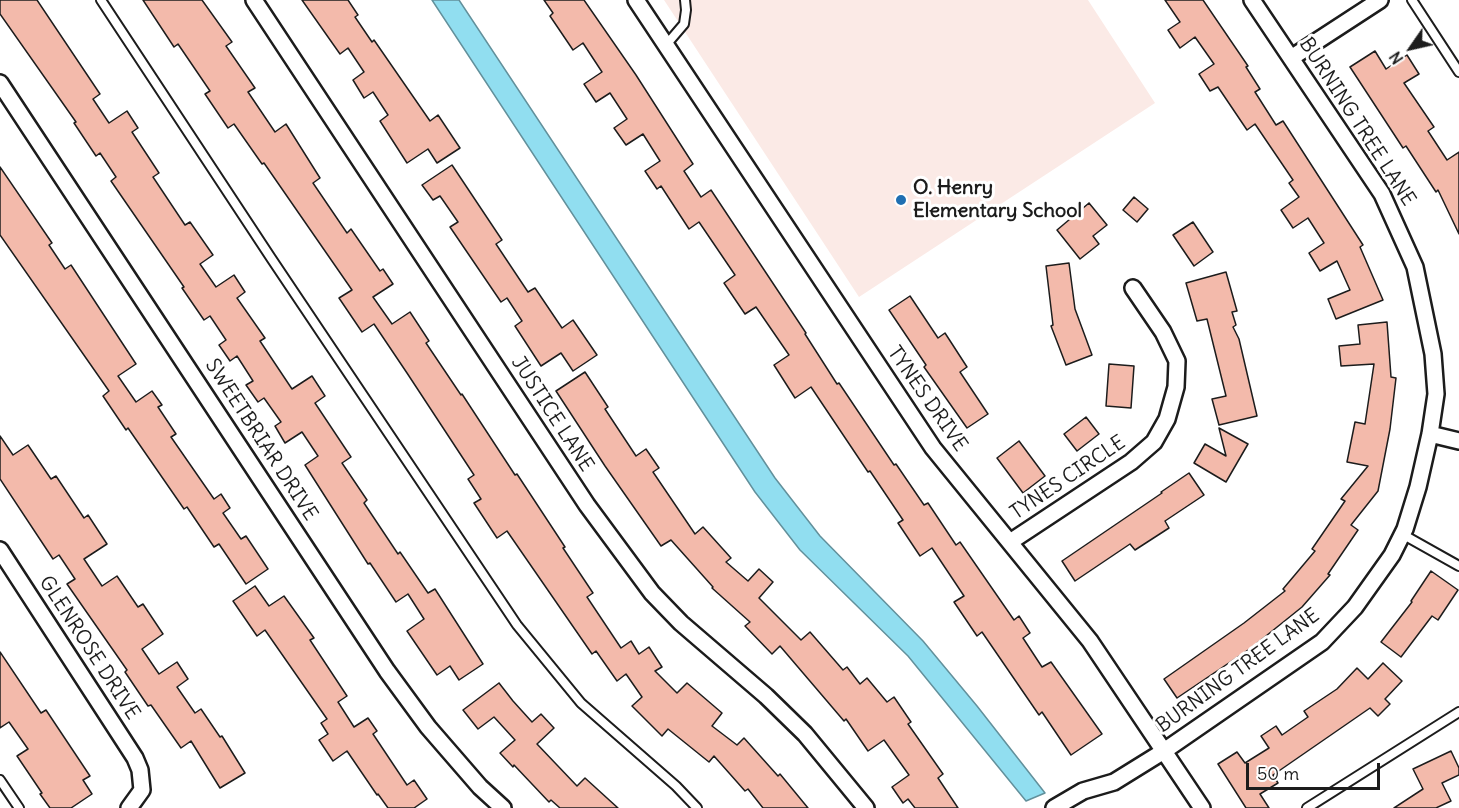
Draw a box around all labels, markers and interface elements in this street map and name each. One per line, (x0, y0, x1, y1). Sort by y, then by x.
north arrow (1381, 18, 1441, 78)
street label: BURNING TREE LANE (1294, 33, 1420, 211)
place label: O. Henry Elementary School (913, 176, 1082, 223)
marker: O. Henry Elementary School (894, 193, 908, 207)
street label: TYNES DRIVE (882, 342, 972, 456)
street label: JUSTICE LANE (506, 352, 598, 476)
street label: SWEETBRIAR DRIVE (200, 355, 322, 525)
street label: TYNES CIRCLE (1006, 431, 1130, 525)
street label: GLENROSE DRIVE (34, 572, 144, 724)
street label: BURNING TREE LANE (1152, 604, 1324, 738)
scale bar (1249, 751, 1382, 789)
text: 50 m (1257, 762, 1299, 785)

